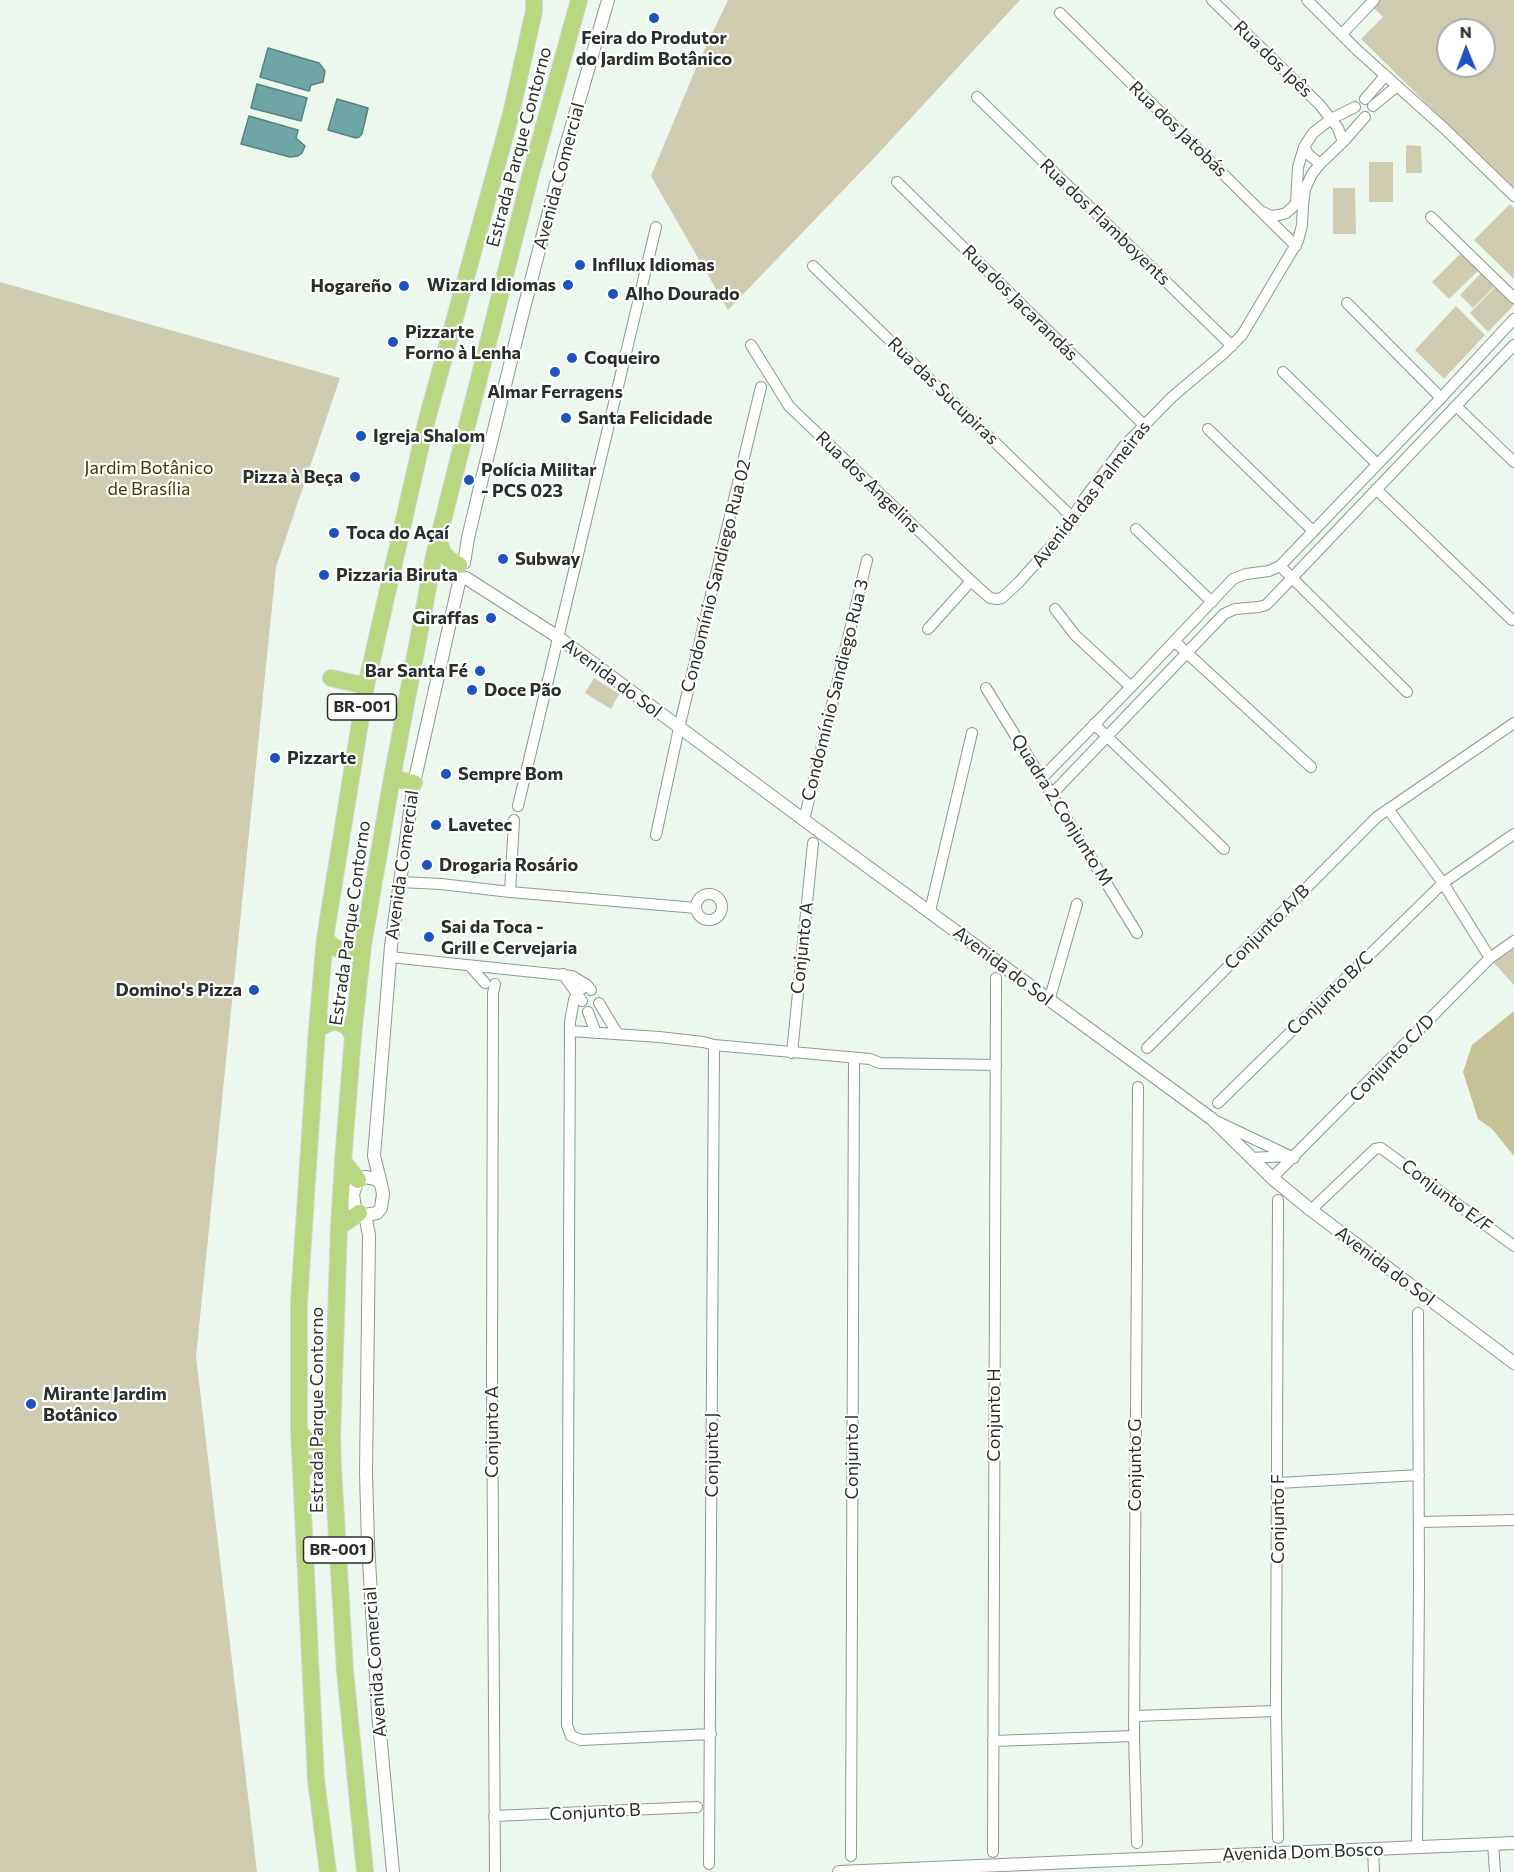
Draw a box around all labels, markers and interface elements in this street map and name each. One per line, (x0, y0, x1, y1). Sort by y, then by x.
marker: Feira do Produtor do Jardim Botânico (647, 11, 661, 25)
street label: Rua dos Ipês (1229, 16, 1317, 102)
north arrow (1436, 18, 1496, 78)
text: N (1460, 22, 1472, 41)
place label: Feira do Produtor do Jardim Botânico (576, 27, 732, 70)
street label: Estrada Parque Contorno (482, 44, 556, 250)
street label: Rua dos Jatobás (1124, 77, 1232, 181)
street label: Avenida Comercial (529, 100, 589, 252)
street label: Rua dos Flamboyents (1035, 154, 1175, 290)
street label: Rua dos Jacarandás (958, 241, 1082, 365)
place label: Infllux Idiomas (592, 254, 715, 276)
marker: Infllux Idiomas (573, 258, 587, 272)
place label: Wizard Idiomas (427, 274, 556, 296)
place label: Hogareño (311, 275, 392, 297)
marker: Wizard Idiomas (561, 278, 575, 292)
marker: Hogareño (397, 279, 411, 293)
place label: Alho Dourado (625, 283, 740, 305)
marker: Alho Dourado (606, 287, 620, 301)
place label: Pizzarte Forno à Lenha (405, 321, 521, 364)
street label: Rua das Sucupiras (883, 333, 1003, 449)
marker: Pizzarte Forno à Lenha (386, 335, 400, 349)
place label: Coqueiro (584, 347, 660, 369)
marker: Coqueiro (565, 351, 579, 365)
marker: Almar Ferragens (548, 365, 562, 379)
place label: Almar Ferragens (487, 381, 623, 403)
place label: Santa Felicidade (578, 407, 713, 429)
marker: Santa Felicidade (559, 411, 573, 425)
street label: Avenida das Palmeiras (1027, 417, 1155, 571)
place label: Igreja Shalom (373, 425, 485, 447)
street label: Rua dos Angelins (811, 427, 925, 537)
marker: Igreja Shalom (354, 429, 368, 443)
park label: Jardim Botânico de Brasília (84, 457, 214, 500)
street label: Condomínio Sandiego Rua 02 (677, 457, 755, 695)
place label: Polícia Militar - PCS 023 (481, 459, 597, 502)
place label: Pizza à Beça (242, 466, 343, 488)
marker: Pizza à Beça (348, 470, 362, 484)
marker: Polícia Militar - PCS 023 (462, 473, 476, 487)
place label: Toca do Açaí (346, 522, 449, 544)
marker: Toca do Açaí (327, 526, 341, 540)
place label: Subway (515, 548, 580, 570)
marker: Subway (496, 552, 510, 566)
place label: Pizzaria Biruta (336, 564, 458, 586)
marker: Pizzaria Biruta (317, 568, 331, 582)
street label: Condomínio Sandiego Rua 3 (797, 577, 873, 803)
place label: Giraffas (412, 607, 479, 629)
marker: Giraffas (484, 611, 498, 625)
street label: Avenida do Sol (558, 634, 666, 722)
place label: Bar Santa Fé (365, 660, 468, 682)
marker: Bar Santa Fé (473, 664, 487, 678)
place label: Doce Pão (484, 679, 561, 701)
marker: Doce Pão (465, 683, 479, 697)
road number: BR-001 (328, 694, 397, 720)
street label: Quadra 2 Conjunto M (1006, 730, 1118, 890)
place label: Pizzarte (287, 747, 356, 769)
marker: Pizzarte (268, 751, 282, 765)
place label: Sempre Bom (458, 763, 563, 785)
marker: Sempre Bom (439, 767, 453, 781)
street label: Avenida Comercial (381, 789, 423, 941)
place label: Lavetec (448, 814, 512, 836)
marker: Lavetec (429, 818, 443, 832)
street label: Estrada Parque Contorno (325, 819, 375, 1027)
place label: Drogaria Rosário (439, 854, 578, 876)
marker: Drogaria Rosário (420, 858, 434, 872)
street label: Conjunto A/B (1220, 880, 1314, 974)
street label: Conjunto A (786, 901, 818, 995)
place label: Sai da Toca - Grill e Cervejaria (441, 916, 577, 958)
street label: Avenida do Sol (949, 922, 1057, 1010)
marker: Sai da Toca - Grill e Cervejaria (422, 930, 436, 944)
street label: Conjunto B/C (1282, 947, 1378, 1039)
place label: Domino's Pizza (116, 979, 242, 1001)
marker: Domino's Pizza (247, 983, 261, 997)
street label: Conjunto C/D (1345, 1010, 1439, 1106)
street label: Conjunto E/F (1397, 1155, 1497, 1237)
street label: Avenida do Sol (1331, 1222, 1439, 1310)
street label: Estrada Parque Contorno (306, 1307, 328, 1513)
street label: Conjunto H (983, 1368, 1005, 1462)
place label: Mirante Jardim Botânico (43, 1383, 167, 1426)
street label: Conjunto A (481, 1386, 503, 1478)
marker: Mirante Jardim Botânico (24, 1397, 38, 1411)
street label: Conjunto J (701, 1412, 723, 1498)
street label: Conjunto I (841, 1415, 863, 1499)
street label: Conjunto G (1124, 1418, 1146, 1512)
street label: Conjunto F (1267, 1474, 1289, 1564)
road number: BR-001 (304, 1537, 372, 1563)
street label: Avenida Comercial (359, 1586, 391, 1738)
street label: Conjunto B (549, 1799, 641, 1825)
street label: Avenida Dom Bosco (1222, 1838, 1384, 1866)

